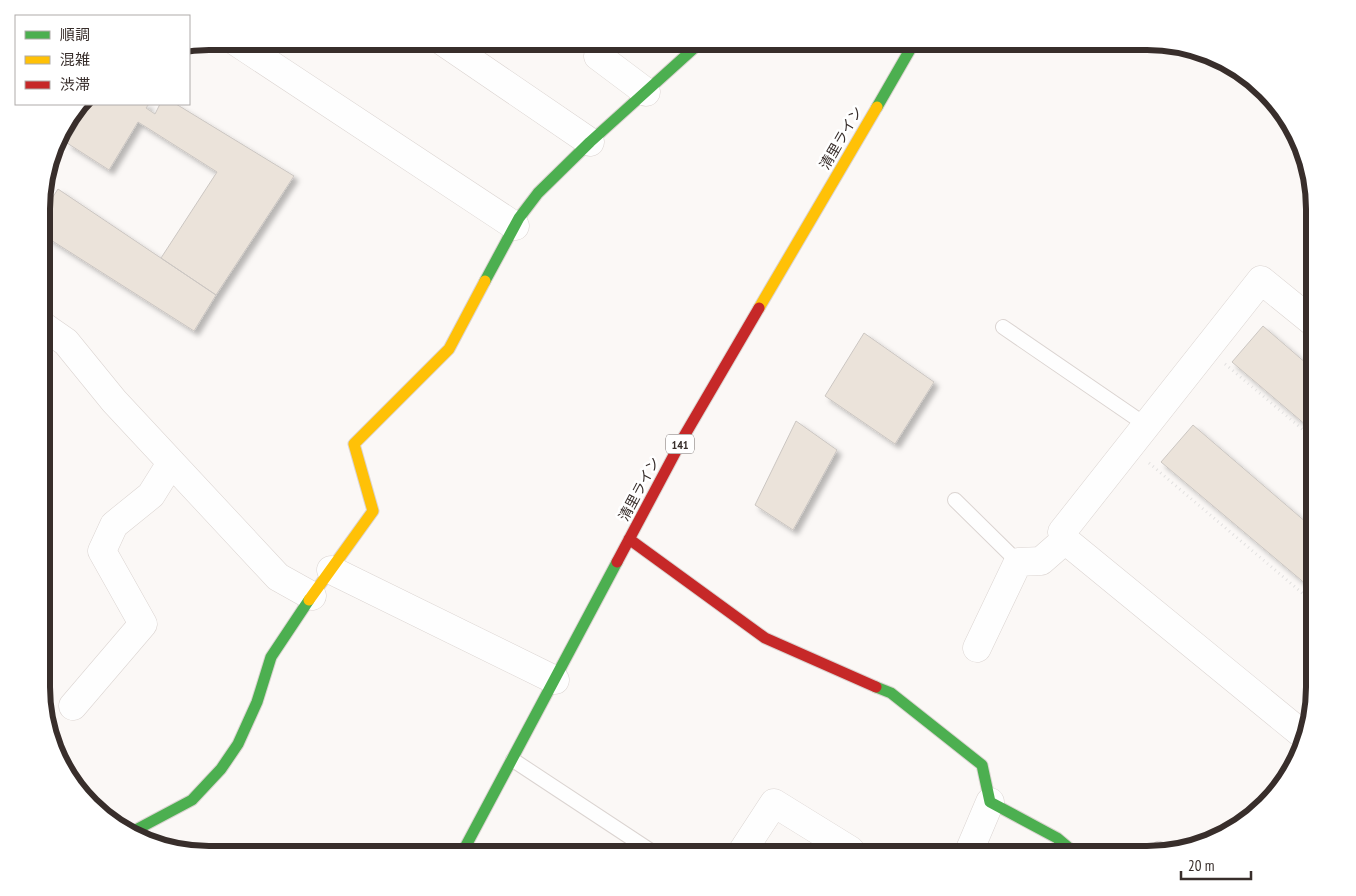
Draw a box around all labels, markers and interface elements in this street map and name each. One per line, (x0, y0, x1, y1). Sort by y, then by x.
legend (15, 15, 190, 105)
text: 順調 (60, 25, 90, 44)
text: 混雑 (60, 50, 90, 69)
text: 渋滞 (60, 75, 90, 94)
street label: 清里ライン (816, 103, 866, 173)
road number: 141 (666, 434, 694, 454)
street label: 清里ライン (615, 454, 663, 524)
scale bar (1181, 848, 1251, 880)
text: 20 m (1188, 856, 1214, 875)

